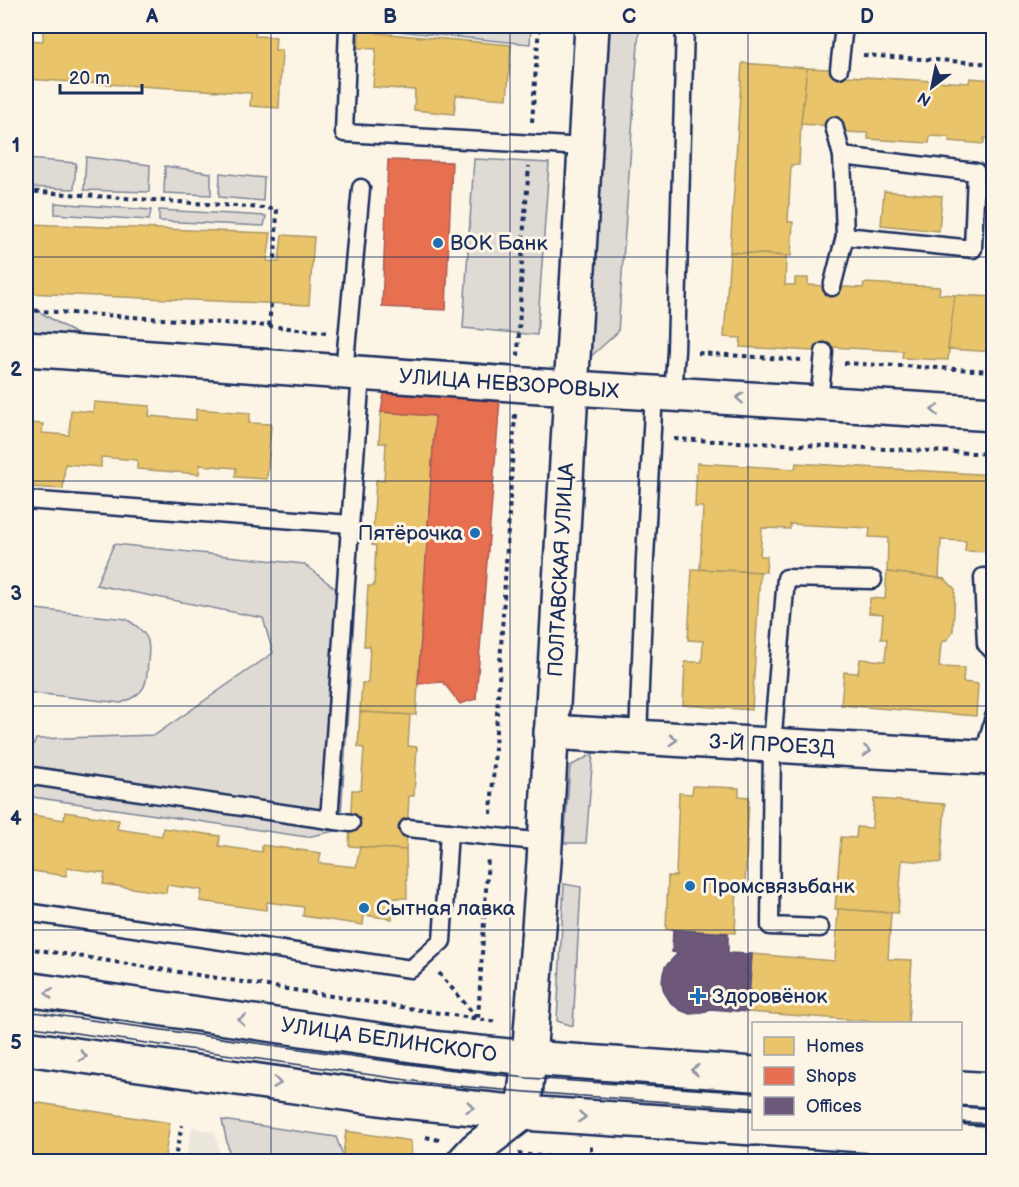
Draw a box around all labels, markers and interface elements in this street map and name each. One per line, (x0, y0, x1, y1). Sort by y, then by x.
text: A (145, 5, 159, 29)
text: B (383, 5, 397, 29)
text: C (622, 5, 636, 29)
text: D (860, 5, 874, 29)
scale bar (60, 57, 142, 95)
north arrow (902, 57, 962, 117)
text: 20 m (69, 68, 110, 89)
text: N (915, 87, 935, 110)
text: 1 (12, 134, 20, 158)
place label: ВОК Банк (450, 231, 548, 256)
marker: ВОК Банк (431, 236, 445, 250)
text: 2 (10, 358, 22, 382)
street label: УЛИЦА НЕВЗОРОВЫХ (398, 364, 620, 404)
one-way arrow (736, 392, 745, 405)
one-way arrow (931, 404, 940, 417)
street label: ПОЛТАВСКАЯ УЛИЦА (543, 462, 579, 678)
place label: Пятёрочка (358, 521, 464, 546)
marker: Пятёрочка (468, 526, 482, 540)
text: 3 (10, 582, 22, 606)
street label: 3-Й ПРОЕЗД (708, 729, 836, 761)
one-way arrow (668, 733, 677, 746)
one-way arrow (863, 744, 872, 757)
text: 4 (10, 807, 22, 831)
place label: Промсвязьбанк (702, 874, 855, 899)
marker: Промсвязьбанк (683, 879, 697, 893)
place label: Сытная лавка (376, 896, 516, 921)
marker: Сытная лавка (357, 901, 371, 915)
place label: Здоровёнок (712, 984, 827, 1009)
one-way arrow (44, 987, 53, 999)
marker: Здоровёнок (689, 987, 707, 1005)
street label: УЛИЦА БЕЛИНСКОГО (279, 1012, 499, 1068)
one-way arrow (237, 1015, 246, 1027)
legend (752, 1022, 962, 1130)
text: 5 (10, 1031, 22, 1055)
text: Homes (806, 1036, 864, 1057)
one-way arrow (79, 1049, 88, 1062)
one-way arrow (691, 1063, 700, 1076)
text: Shops (806, 1066, 857, 1087)
one-way arrow (272, 1077, 281, 1089)
text: Offices (806, 1096, 862, 1117)
one-way arrow (465, 1100, 475, 1113)
one-way arrow (577, 1110, 586, 1123)

